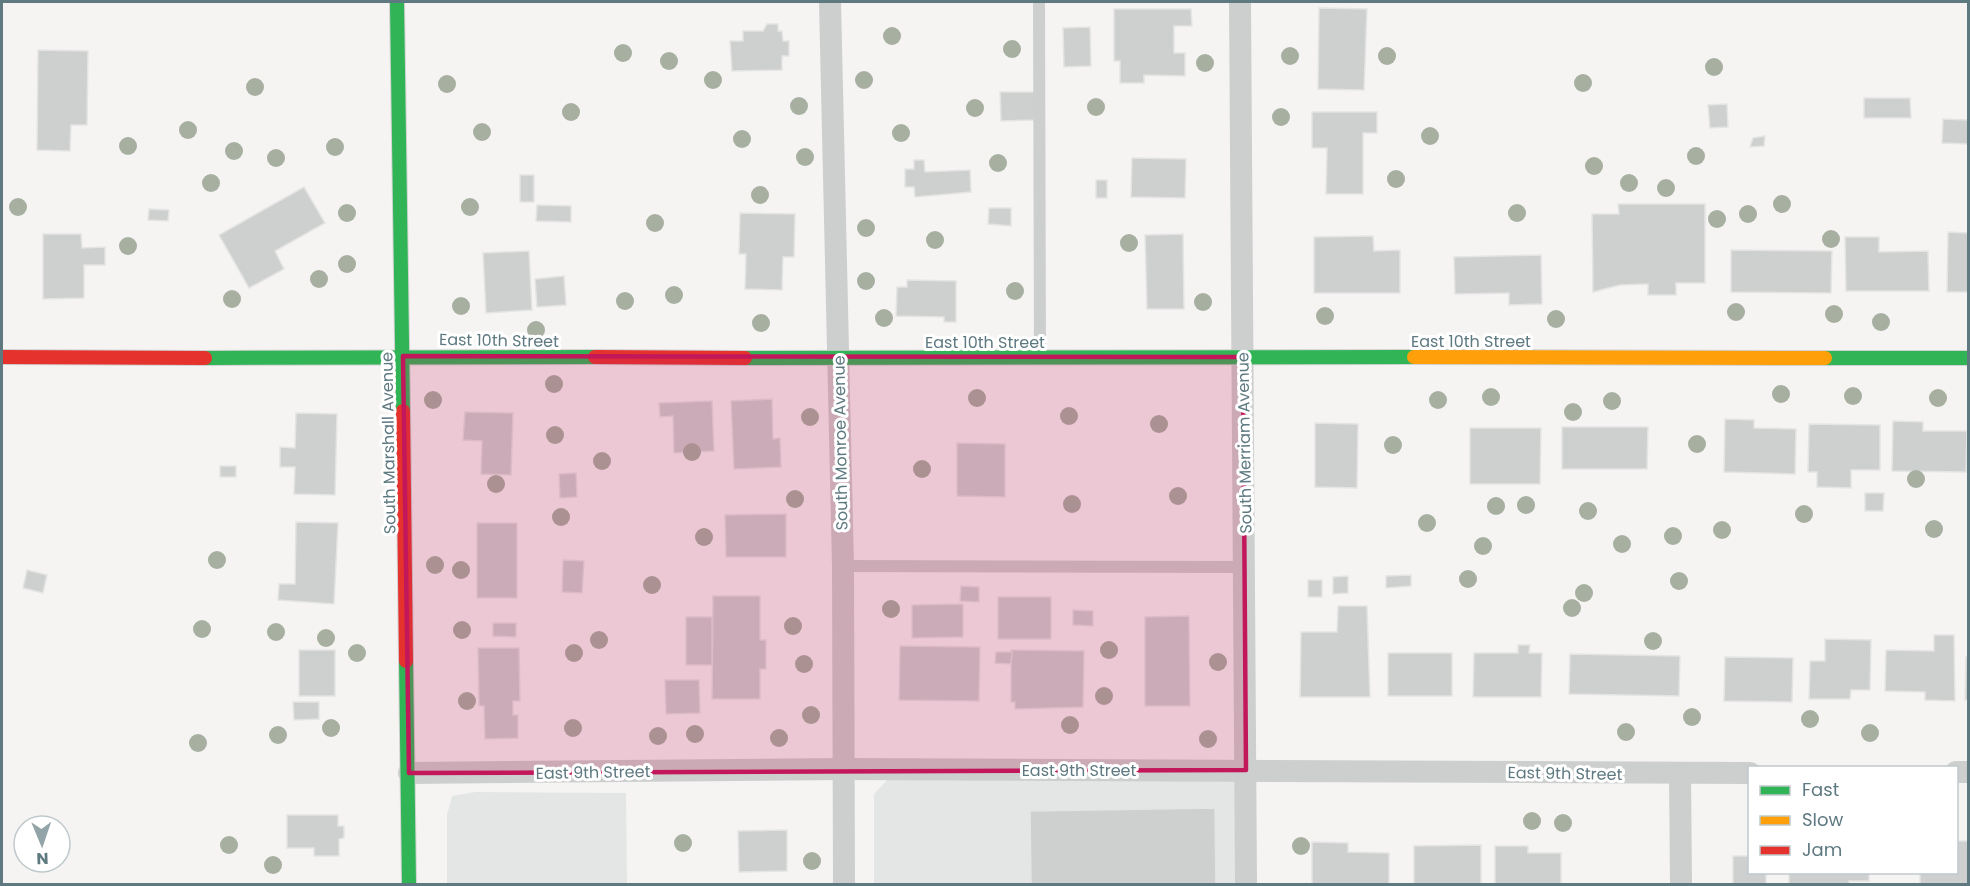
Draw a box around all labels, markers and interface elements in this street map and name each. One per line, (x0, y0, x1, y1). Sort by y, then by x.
street label: East 10th Street (439, 328, 559, 353)
street label: East 10th Street (1411, 330, 1531, 353)
street label: East 10th Street (925, 331, 1045, 354)
street label: South Marshall Avenue (375, 352, 402, 534)
street label: South Merriam Avenue (1231, 352, 1258, 534)
street label: South Monroe Avenue (827, 355, 854, 531)
street label: East 9th Street (1022, 759, 1137, 782)
street label: East 9th Street (535, 760, 651, 785)
street label: East 9th Street (1507, 761, 1623, 786)
legend (1748, 766, 1958, 874)
text: Fast (1802, 777, 1839, 802)
text: Slow (1802, 807, 1844, 832)
north arrow (12, 814, 72, 874)
text: Jam (1802, 837, 1842, 862)
text: N (36, 847, 49, 870)

